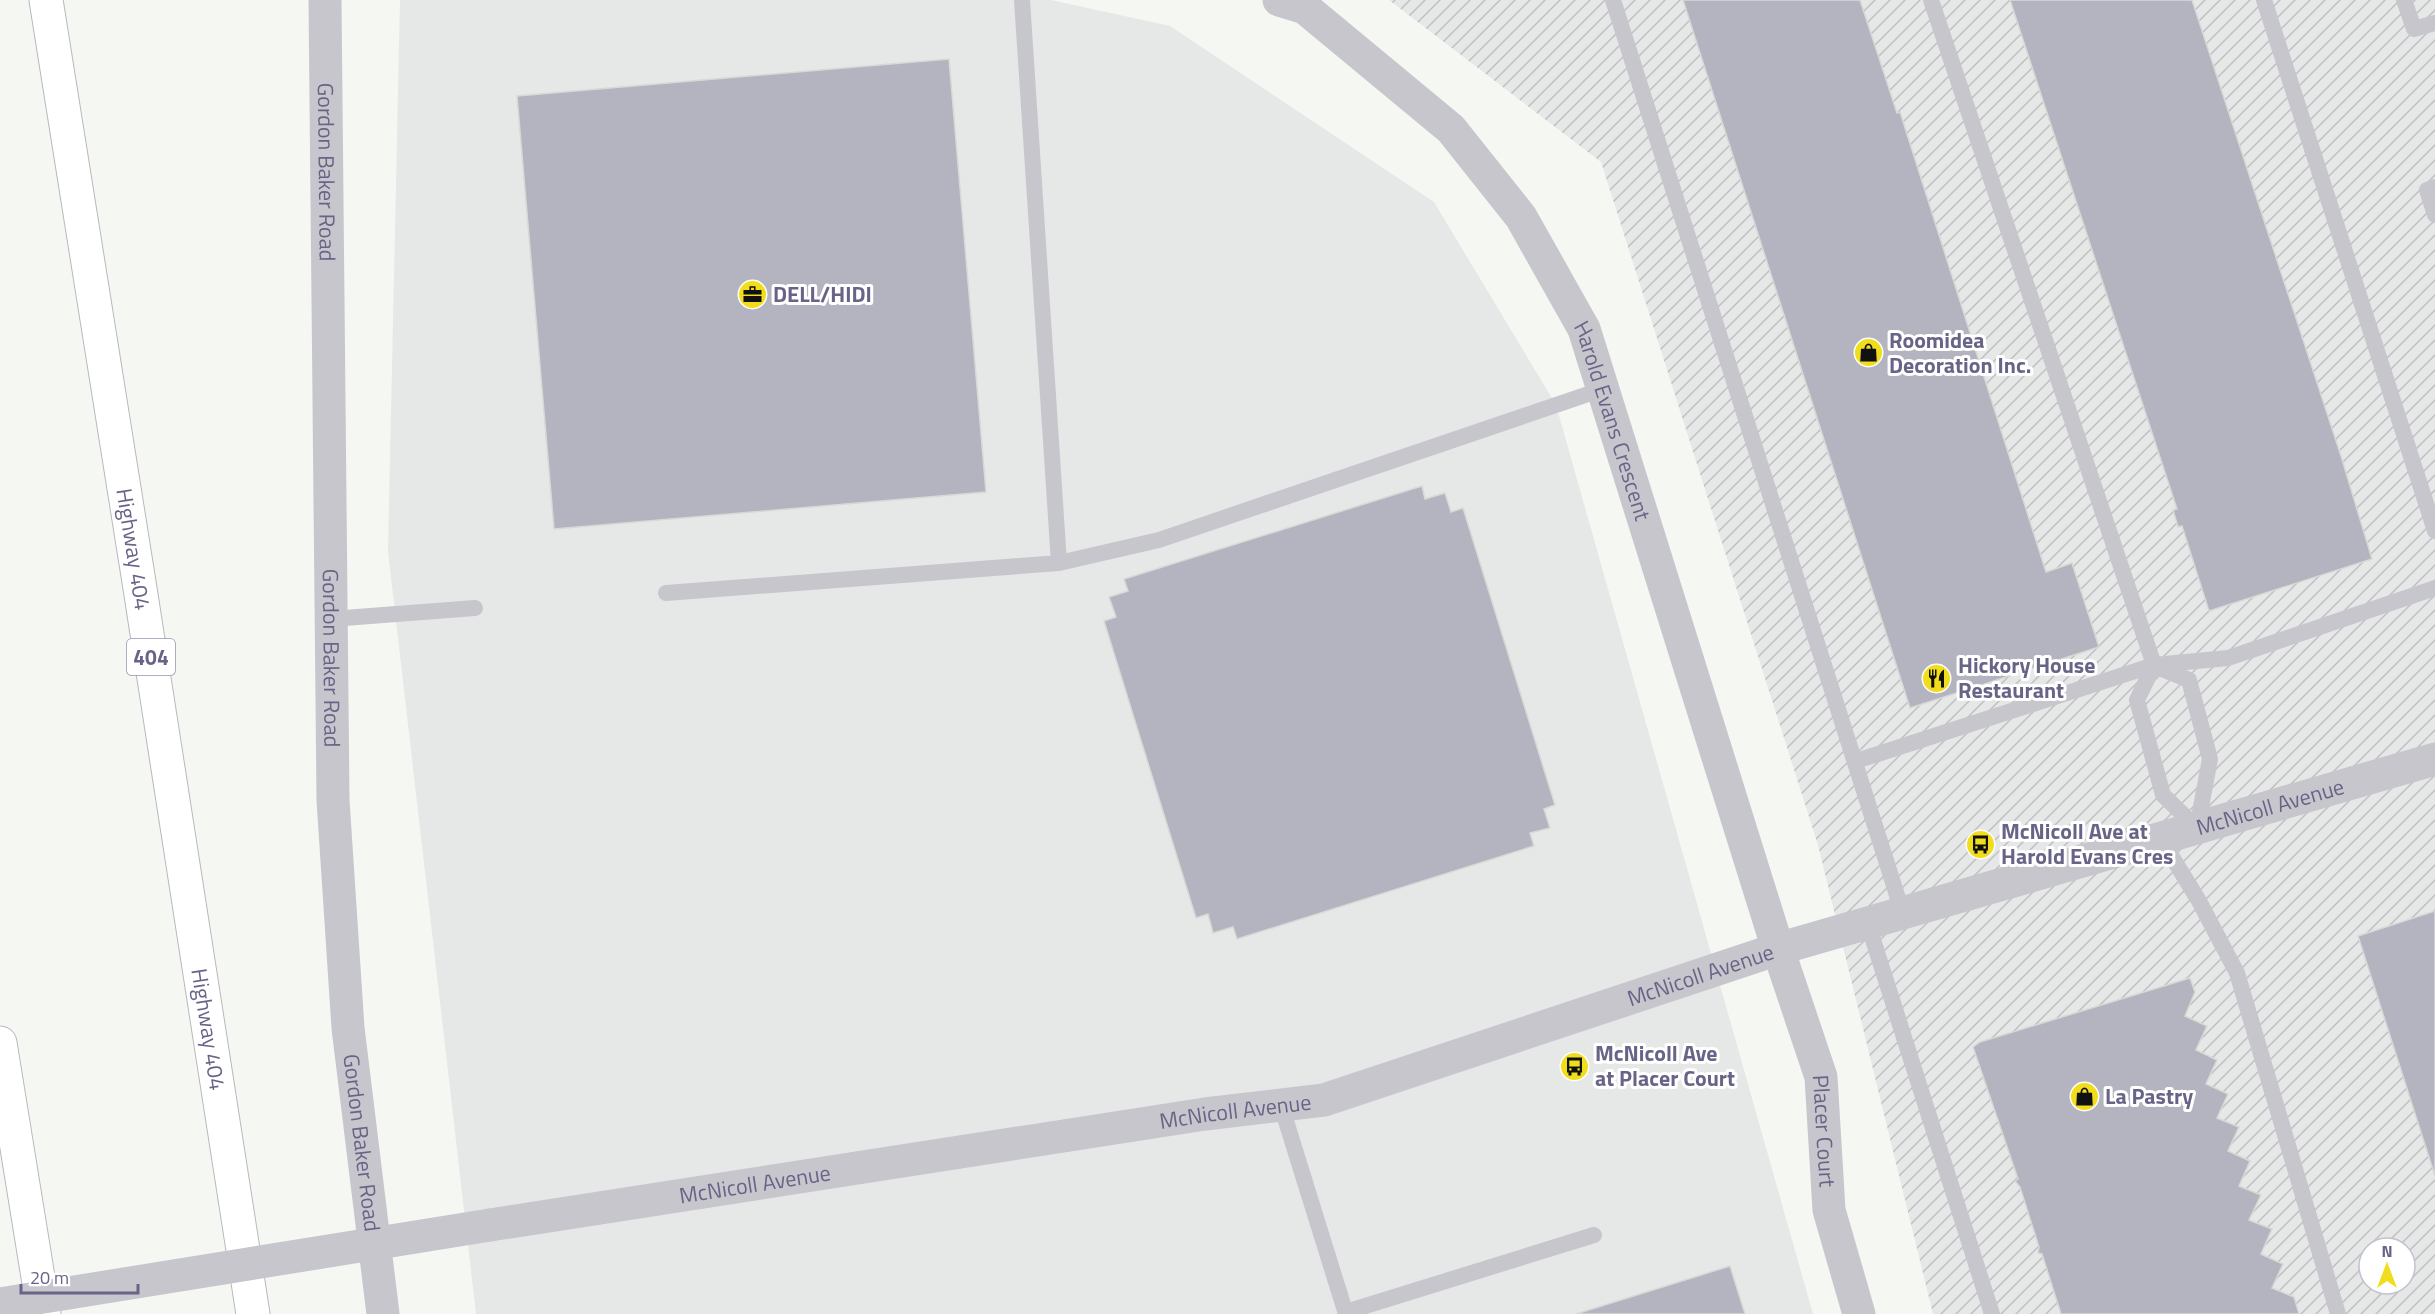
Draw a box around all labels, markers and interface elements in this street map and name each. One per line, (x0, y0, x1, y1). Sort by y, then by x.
street label: Gordon Baker Road (309, 83, 345, 261)
place label: DELL/HIDI (773, 277, 872, 311)
office icon: DELL/HIDI (736, 278, 768, 310)
street label: Harold Evans Crescent (1565, 314, 1660, 525)
place label: Roomidea Decoration Inc. (1889, 323, 2031, 382)
shop icon: Roomidea Decoration Inc. (1852, 337, 1884, 369)
street label: Highway 404 (107, 486, 160, 612)
street label: Gordon Baker Road (314, 569, 349, 747)
road number: 404 (127, 639, 175, 675)
place label: Hickory House Restaurant (1958, 648, 2095, 707)
restaurant icon: Hickory House Restaurant (1921, 662, 1953, 694)
street label: McNicoll Avenue (2192, 769, 2348, 844)
place label: McNicoll Ave at Harold Evans Cres (2001, 814, 2173, 873)
bus stop icon: McNicoll Ave at Harold Evans Cres (1964, 828, 1996, 860)
street label: McNicoll Avenue (1623, 935, 1778, 1015)
street label: Highway 404 (182, 966, 235, 1092)
place label: McNicoll Ave at Placer Court (1595, 1036, 1735, 1095)
bus stop icon: McNicoll Ave at Placer Court (1558, 1050, 1590, 1082)
street label: Gordon Baker Road (334, 1052, 390, 1233)
street label: Placer Court (1804, 1074, 1845, 1188)
place label: La Pastry (2105, 1079, 2193, 1113)
shop icon: La Pastry (2068, 1080, 2100, 1112)
street label: McNicoll Avenue (1157, 1085, 1313, 1138)
street label: McNicoll Avenue (677, 1155, 833, 1212)
north arrow (2357, 1236, 2417, 1296)
text: N (2381, 1239, 2393, 1263)
scale bar (21, 1257, 138, 1295)
text: 20 m (30, 1264, 69, 1291)

